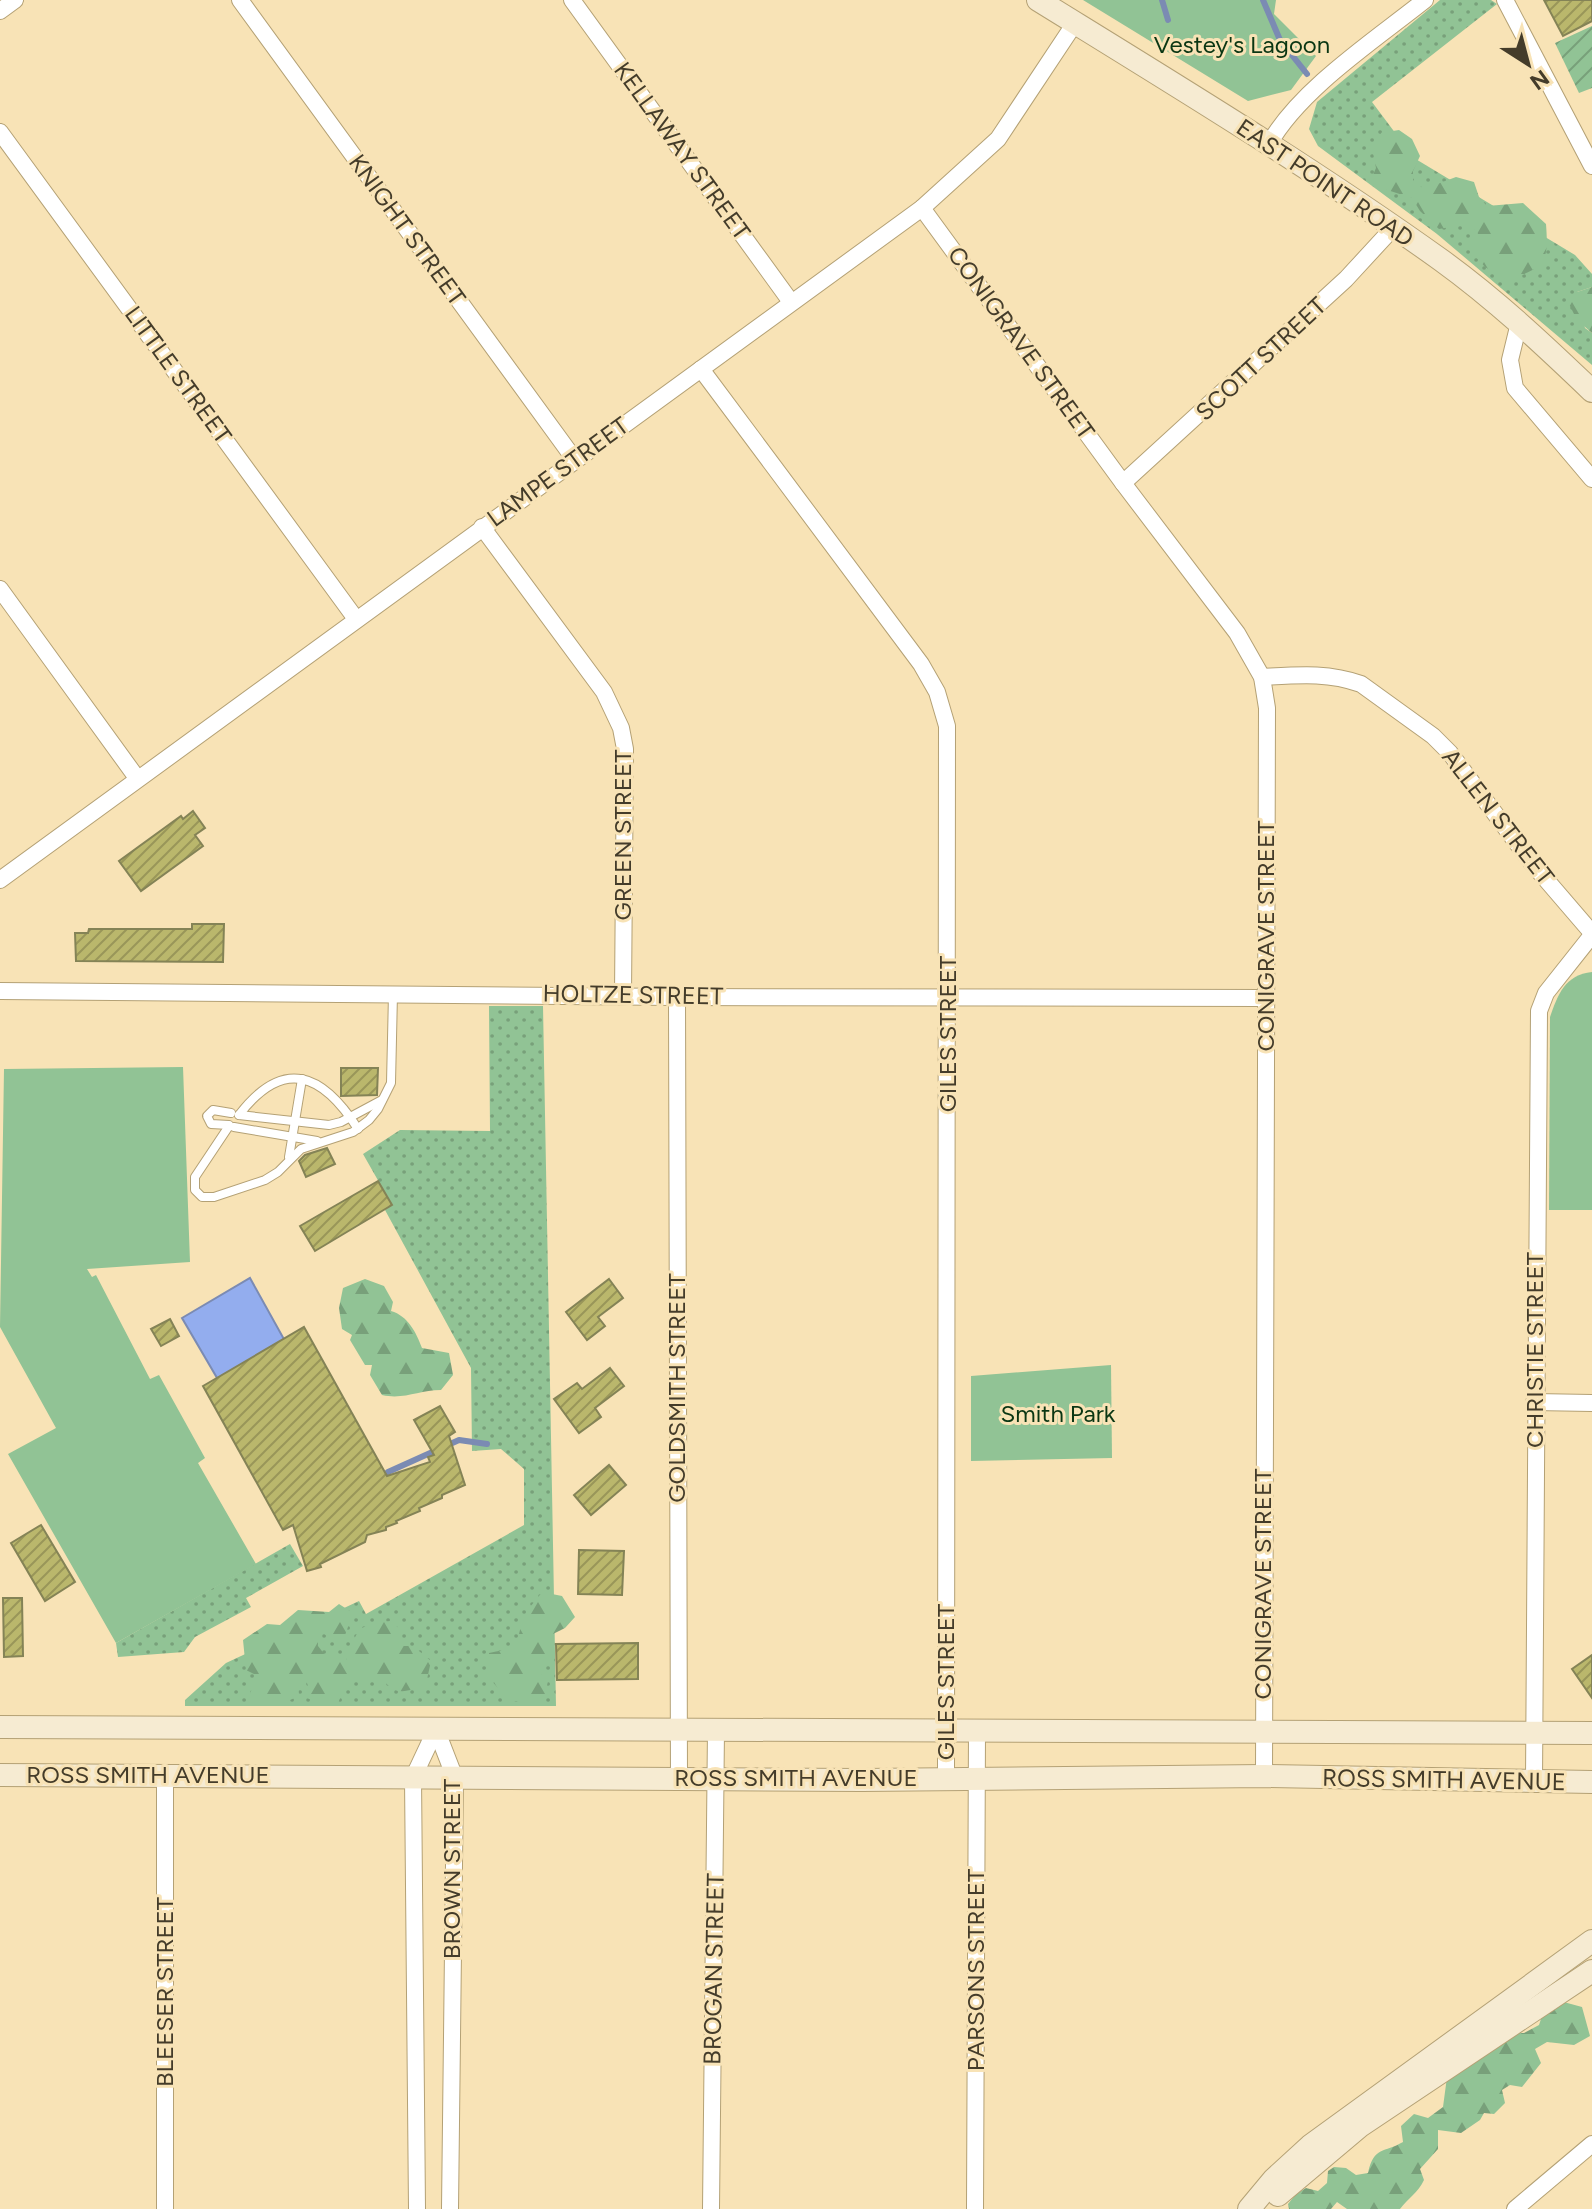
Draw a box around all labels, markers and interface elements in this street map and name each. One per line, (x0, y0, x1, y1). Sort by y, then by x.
north arrow (1488, 24, 1568, 104)
park label: Vestey's Lagoon (1154, 30, 1330, 59)
street label: KELLAWAY STREET (608, 56, 757, 245)
text: N (1525, 64, 1554, 96)
street label: EAST POINT ROAD (1231, 113, 1419, 253)
street label: KNIGHT STREET (343, 148, 472, 311)
street label: CONIGRAVE STREET (942, 241, 1101, 445)
street label: SCOTT STREET (1190, 291, 1332, 426)
street label: LITTLE STREET (119, 300, 238, 449)
street label: LAMPE STREET (481, 411, 634, 533)
street label: ALLEN STREET (1436, 743, 1560, 890)
street label: GREEN STREET (608, 750, 637, 920)
street label: CONIGRAVE STREET (1251, 821, 1280, 1051)
street label: GILES STREET (933, 956, 962, 1112)
street label: HOLTZE STREET (542, 978, 724, 1011)
street label: CHRISTIE STREET (1520, 1252, 1549, 1448)
street label: GOLDSMITH STREET (662, 1273, 691, 1503)
park label: Smith Park (1001, 1399, 1116, 1428)
street label: CONIGRAVE STREET (1248, 1469, 1277, 1699)
street label: GILES STREET (931, 1604, 960, 1760)
street label: ROSS SMITH AVENUE (26, 1760, 270, 1789)
street label: ROSS SMITH AVENUE (674, 1763, 918, 1792)
street label: ROSS SMITH AVENUE (1322, 1763, 1566, 1796)
street label: BROWN STREET (437, 1779, 466, 1959)
street label: PARSONS STREET (961, 1869, 990, 2071)
street label: BROGAN STREET (697, 1873, 730, 2065)
street label: BLEESER STREET (150, 1897, 179, 2087)

